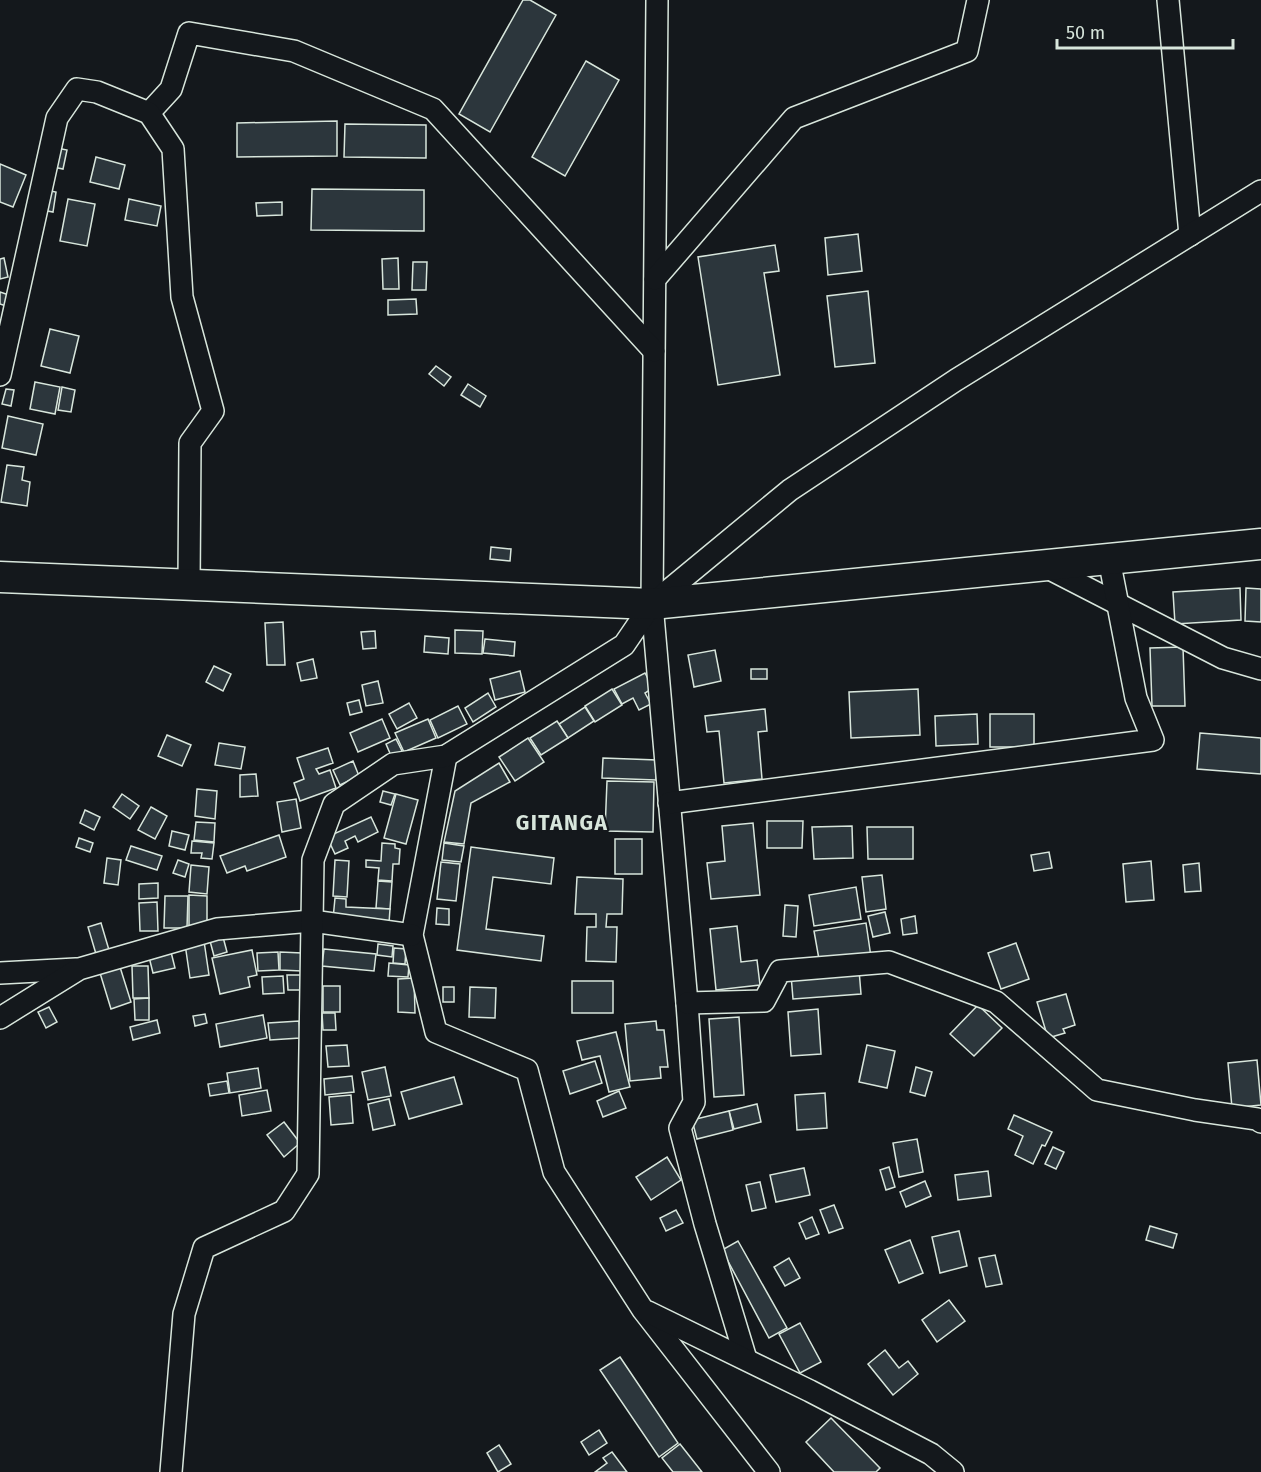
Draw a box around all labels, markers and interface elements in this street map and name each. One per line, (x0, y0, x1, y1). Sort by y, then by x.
scale bar (1057, 12, 1232, 50)
text: 50 m (1066, 22, 1105, 44)
district label: GITANGA (516, 810, 608, 836)

